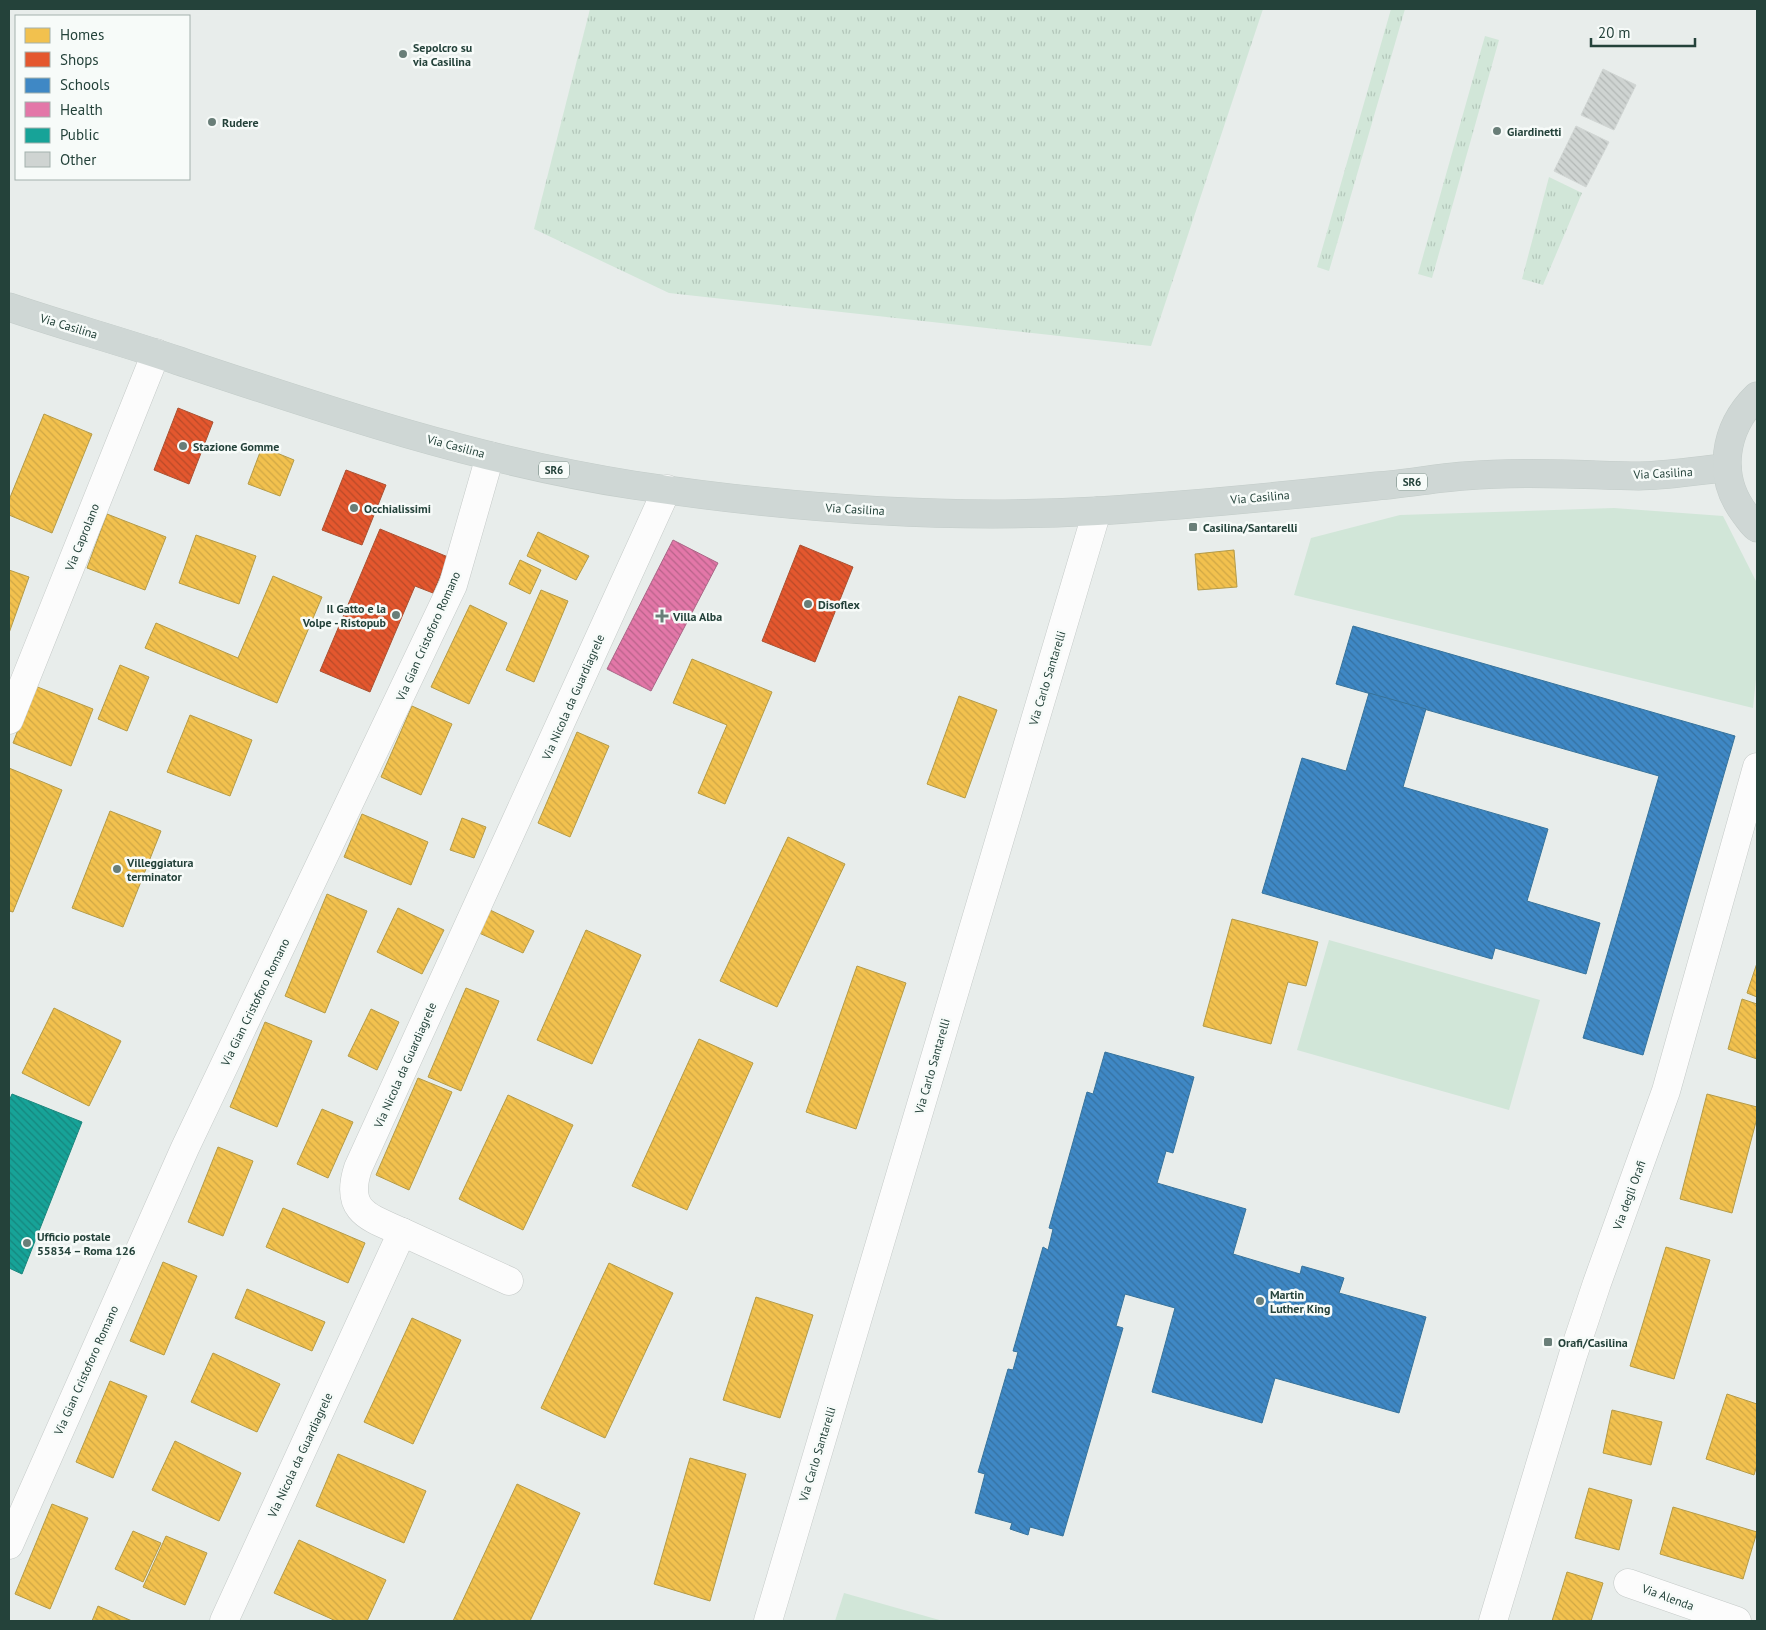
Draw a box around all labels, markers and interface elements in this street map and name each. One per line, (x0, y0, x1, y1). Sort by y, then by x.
legend (15, 15, 190, 180)
scale bar (1591, 15, 1695, 47)
text: 20 m (1598, 23, 1631, 42)
text: Homes (60, 25, 104, 44)
place label: Sepolcro su via Casilina (412, 40, 472, 69)
marker: Sepolcro su via Casilina (397, 48, 409, 60)
text: Shops (60, 50, 99, 69)
text: Schools (60, 75, 110, 94)
text: Health (60, 100, 103, 119)
place label: Rudere (222, 115, 259, 130)
marker: Rudere (206, 116, 218, 128)
place label: Giardinetti (1507, 124, 1562, 139)
text: Public (60, 125, 99, 144)
marker: Giardinetti (1491, 125, 1503, 137)
text: Other (60, 150, 96, 169)
street label: Via Casilina (37, 310, 100, 342)
street label: Via Casilina (424, 431, 487, 461)
place label: Stazione Gomme (193, 439, 279, 454)
marker: Stazione Gomme (177, 440, 189, 452)
road number: SR6 (539, 462, 569, 478)
street label: Via Casilina (1632, 464, 1693, 482)
road number: SR6 (1397, 474, 1427, 491)
street label: Via Casilina (1229, 487, 1290, 507)
street label: Via Casilina (824, 500, 885, 518)
street label: Via Caprolano (61, 501, 102, 574)
place label: Occhialissimi (364, 501, 431, 516)
marker: Occhialissimi (348, 502, 360, 514)
place label: Casilina/Santarelli (1203, 520, 1298, 535)
marker: Casilina/Santarelli (1187, 521, 1199, 533)
street label: Via Gian Cristoforo Romano (392, 569, 463, 704)
place label: Disoflex (818, 597, 860, 612)
marker: Disoflex (802, 598, 814, 610)
place label: Il Gatto e la Volpe - Ristopub (302, 601, 387, 630)
marker: Il Gatto e la Volpe - Ristopub (390, 609, 402, 621)
marker: Villa Alba (655, 609, 669, 623)
place label: Villa Alba (672, 609, 722, 624)
street label: Via Carlo Santarelli (1025, 629, 1069, 728)
street label: Via Nicola da Guardiagrele (538, 632, 608, 763)
place label: Villeggiatura terminator (126, 855, 193, 884)
marker: Villeggiatura terminator (111, 863, 123, 875)
street label: Via Gian Cristoforo Romano (217, 936, 292, 1069)
street label: Via Nicola da Guardiagrele (370, 1000, 440, 1131)
street label: Via Carlo Santarelli (911, 1017, 953, 1116)
street label: Via degli Orafi (1609, 1158, 1648, 1233)
place label: Ufficio postale 55834 – Roma 126 (37, 1229, 136, 1258)
marker: Ufficio postale 55834 – Roma 126 (21, 1237, 33, 1249)
place label: Martin Luther King (1270, 1287, 1330, 1316)
marker: Martin Luther King (1254, 1295, 1266, 1307)
street label: Via Gian Cristoforo Romano (50, 1303, 121, 1438)
place label: Orafi/Casilina (1558, 1335, 1628, 1350)
marker: Orafi/Casilina (1542, 1336, 1554, 1348)
street label: Via Nicola da Guardiagrele (264, 1390, 336, 1521)
street label: Via Carlo Santarelli (795, 1405, 839, 1504)
street label: Via Alenda (1639, 1580, 1696, 1613)

